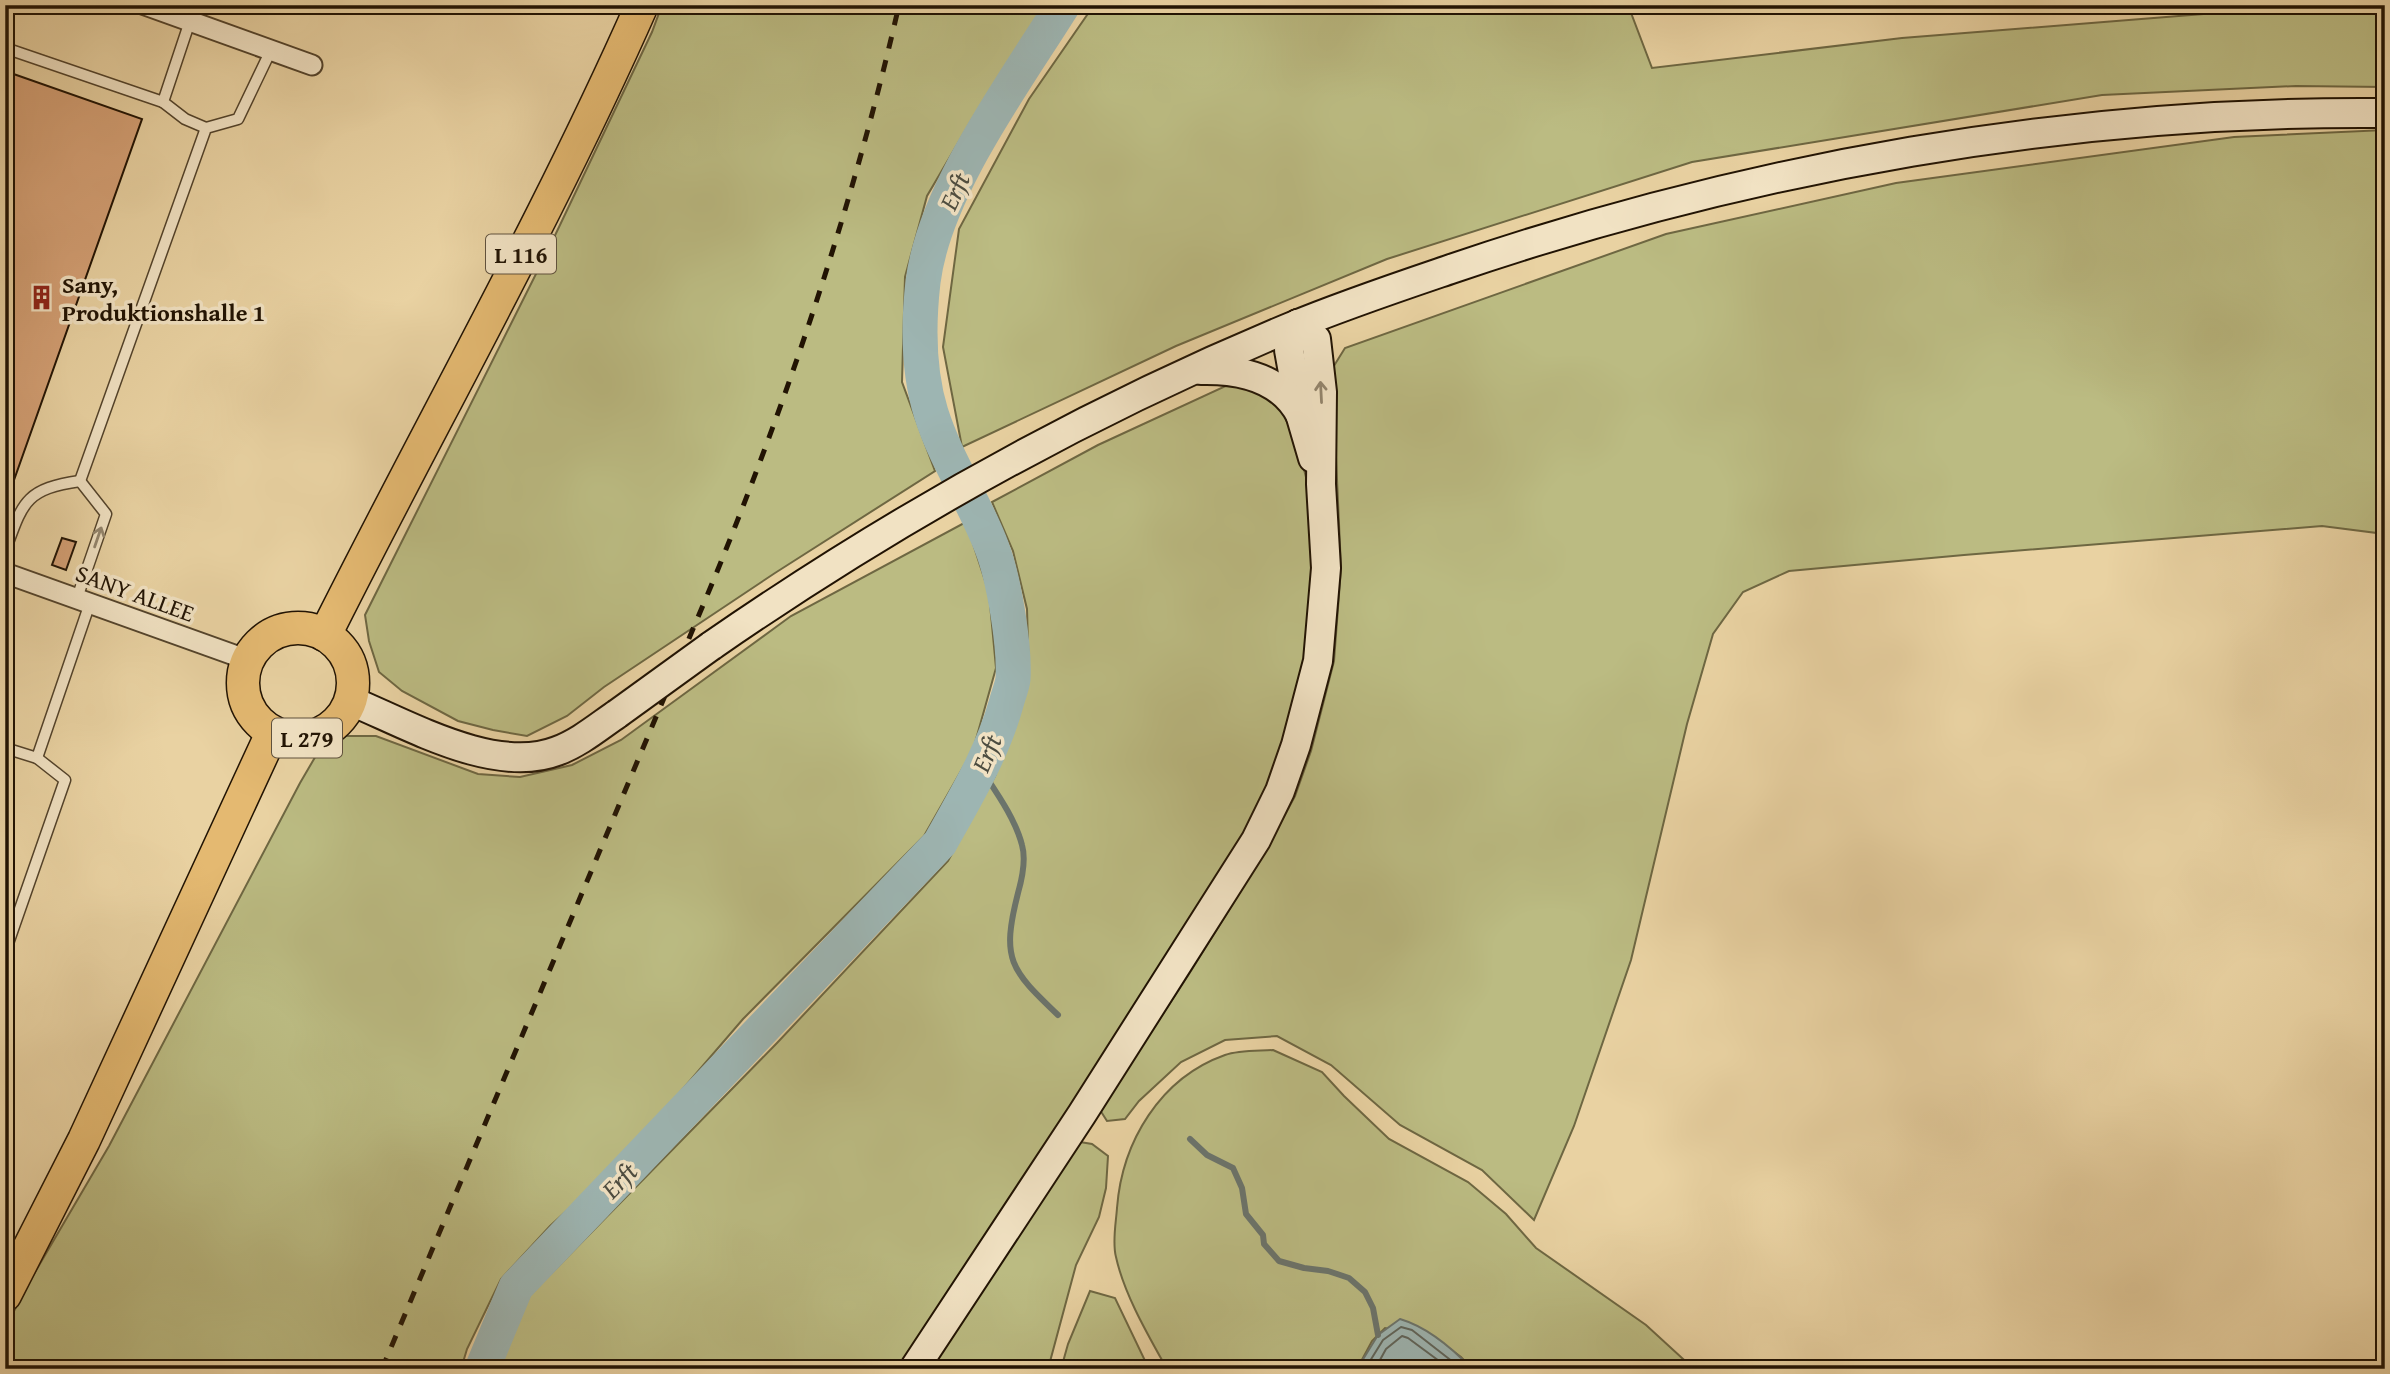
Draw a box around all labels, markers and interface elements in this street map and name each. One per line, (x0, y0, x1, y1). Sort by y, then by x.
water label: Erft (928, 165, 980, 217)
road number: L 116 (486, 234, 556, 274)
place label: Sany, Produktionshalle 1 (62, 267, 265, 330)
building icon: Sany, Produktionshalle 1 (28, 284, 56, 312)
one-way arrow (1315, 381, 1328, 404)
one-way arrow (93, 526, 105, 548)
street label: SANY ALLEE (71, 555, 199, 631)
road number: L 279 (272, 718, 342, 758)
water label: Erft (960, 727, 1012, 779)
water label: Erft (591, 1152, 647, 1208)

